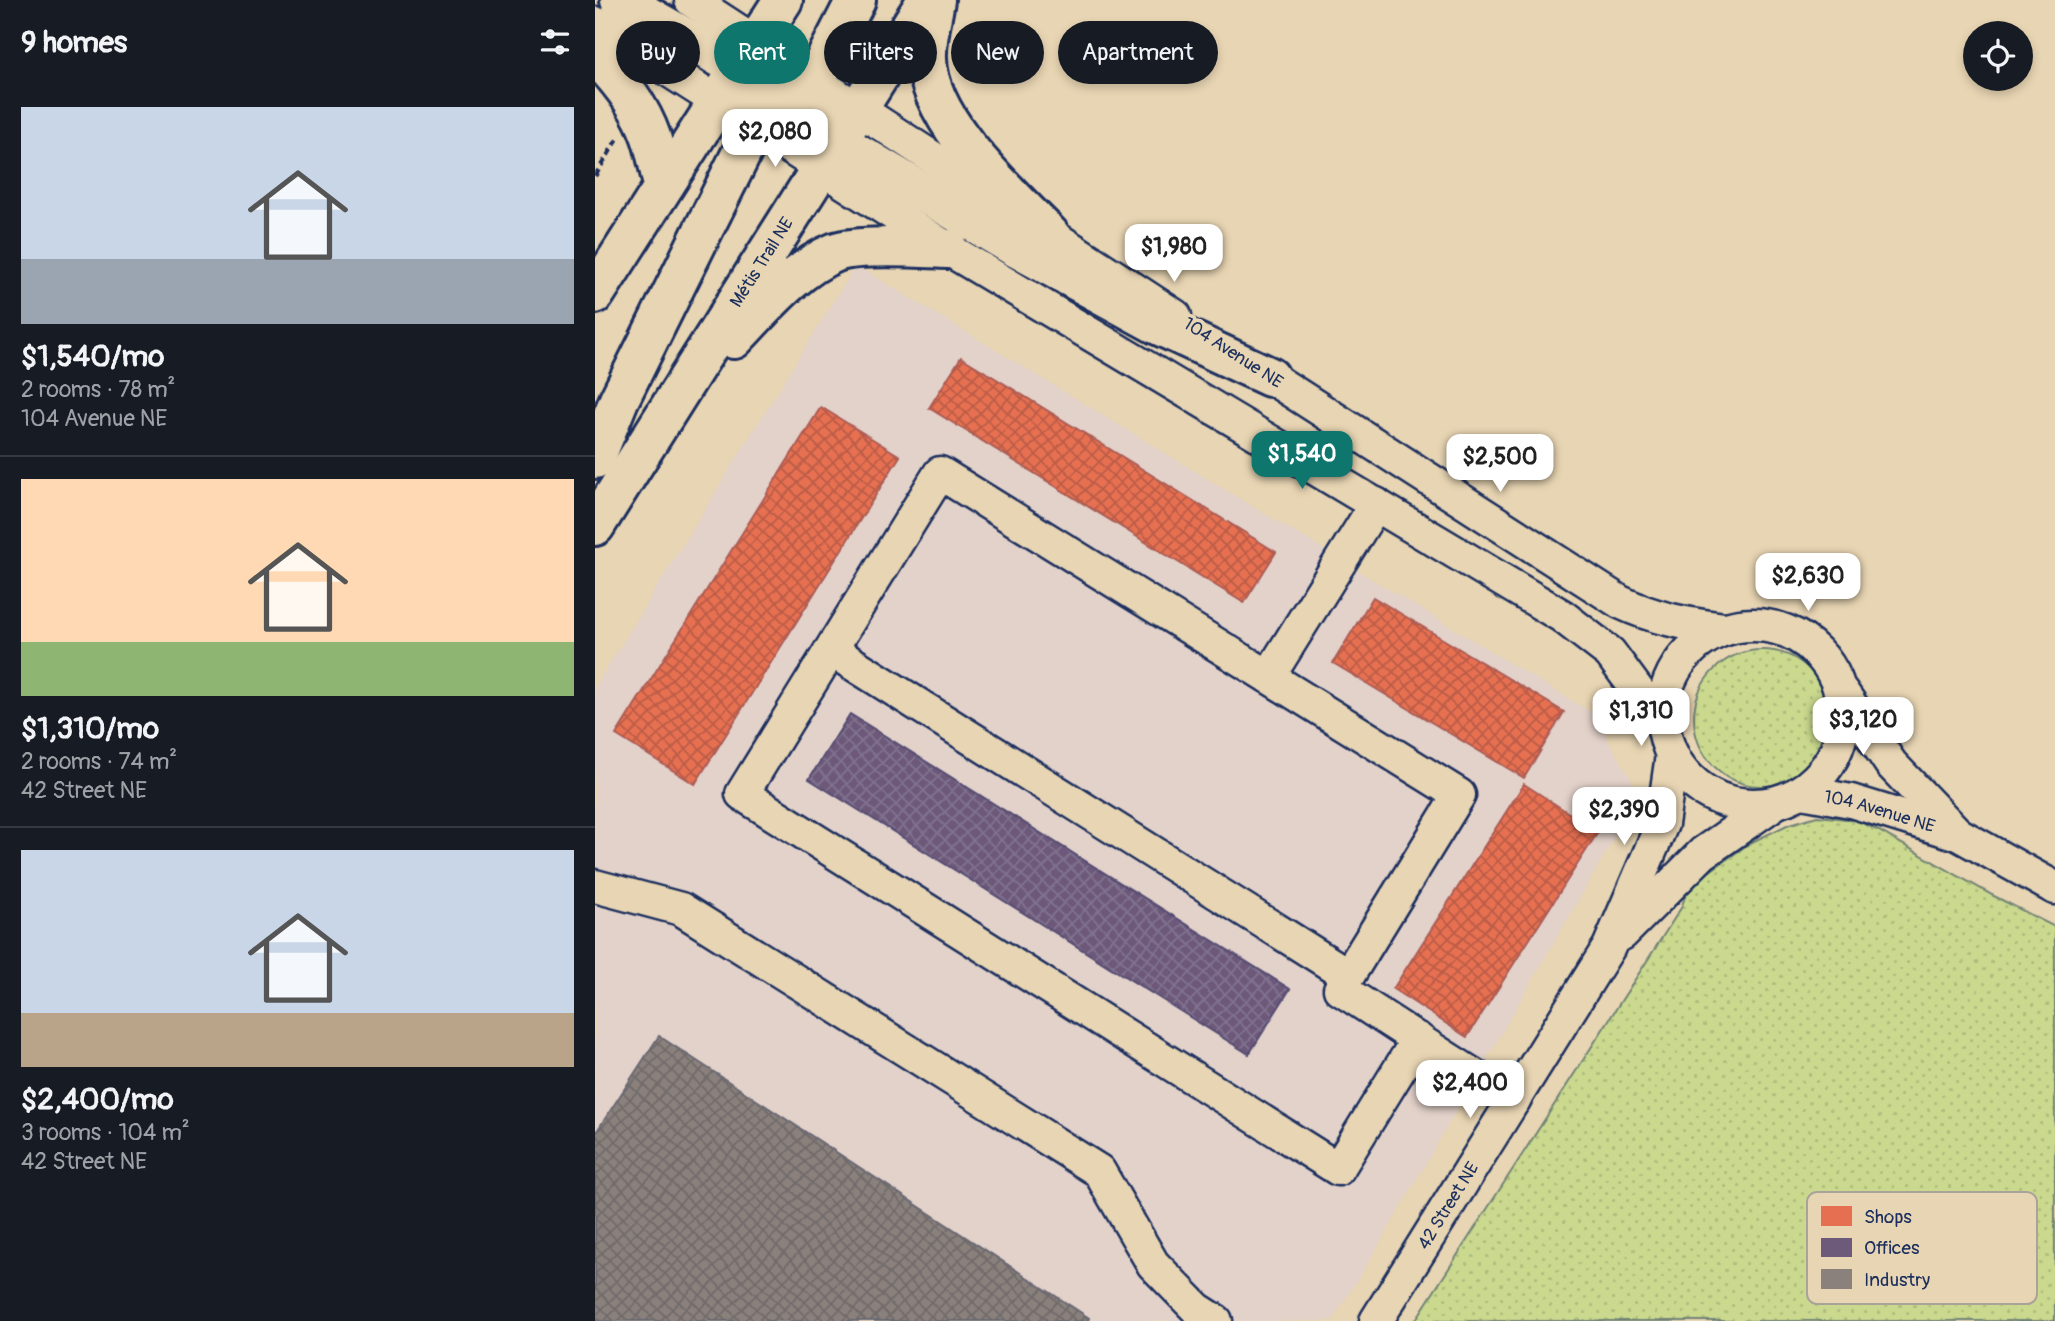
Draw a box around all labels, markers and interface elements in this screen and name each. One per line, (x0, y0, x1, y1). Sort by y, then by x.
chip: Buy (616, 21, 700, 84)
chip: Rent (714, 21, 810, 84)
chip: Filters (824, 21, 937, 84)
chip: New (951, 21, 1044, 84)
chip: Apartment (1058, 21, 1218, 84)
map controls (1963, 21, 2033, 91)
button: locate (1963, 21, 2033, 91)
icon: filters (536, 23, 574, 61)
text: 9 homes (21, 24, 127, 61)
pin: $2,080 (718, 110, 832, 169)
text: $2,080 (738, 117, 812, 146)
icon: home (235, 152, 361, 278)
street label: Métis Trail NE (725, 213, 799, 312)
pin: $1,980 (1117, 224, 1231, 284)
text: $1,980 (1141, 232, 1207, 261)
street label: 104 Avenue NE (1179, 312, 1287, 394)
text: $1,540/mo (21, 338, 164, 375)
text: 2 rooms · 78 m² (21, 375, 175, 404)
text: 104 Avenue NE (21, 404, 167, 433)
pin: $1,540 (1245, 432, 1359, 491)
pin: $2,500 (1443, 434, 1557, 494)
text: $1,540 (1268, 439, 1336, 468)
text: $2,500 (1462, 442, 1538, 471)
icon: home (235, 524, 361, 650)
pin: $2,630 (1751, 554, 1865, 613)
text: $2,630 (1771, 561, 1845, 590)
pin: $1,310 (1584, 688, 1698, 748)
text: $1,310 (1609, 696, 1673, 725)
pin: $3,120 (1806, 698, 1920, 757)
text: $3,120 (1829, 705, 1897, 734)
text: $1,310/mo (21, 710, 159, 747)
text: 2 rooms · 74 m² (21, 747, 177, 776)
text: 42 Street NE (21, 776, 147, 805)
street label: 104 Avenue NE (1822, 785, 1938, 838)
pin: $2,390 (1567, 788, 1681, 847)
text: $2,390 (1588, 795, 1660, 824)
icon: home (235, 895, 361, 1021)
pin: $2,400 (1413, 1060, 1527, 1120)
text: $2,400 (1432, 1068, 1508, 1097)
text: $2,400/mo (21, 1081, 174, 1118)
text: 3 rooms · 104 m² (21, 1118, 190, 1147)
text: 42 Street NE (21, 1147, 147, 1176)
street label: 42 Street NE (1412, 1158, 1484, 1254)
legend (1807, 1192, 2037, 1304)
text: Shops (1864, 1205, 1912, 1229)
text: Offices (1864, 1236, 1920, 1260)
text: Industry (1864, 1268, 1930, 1292)

